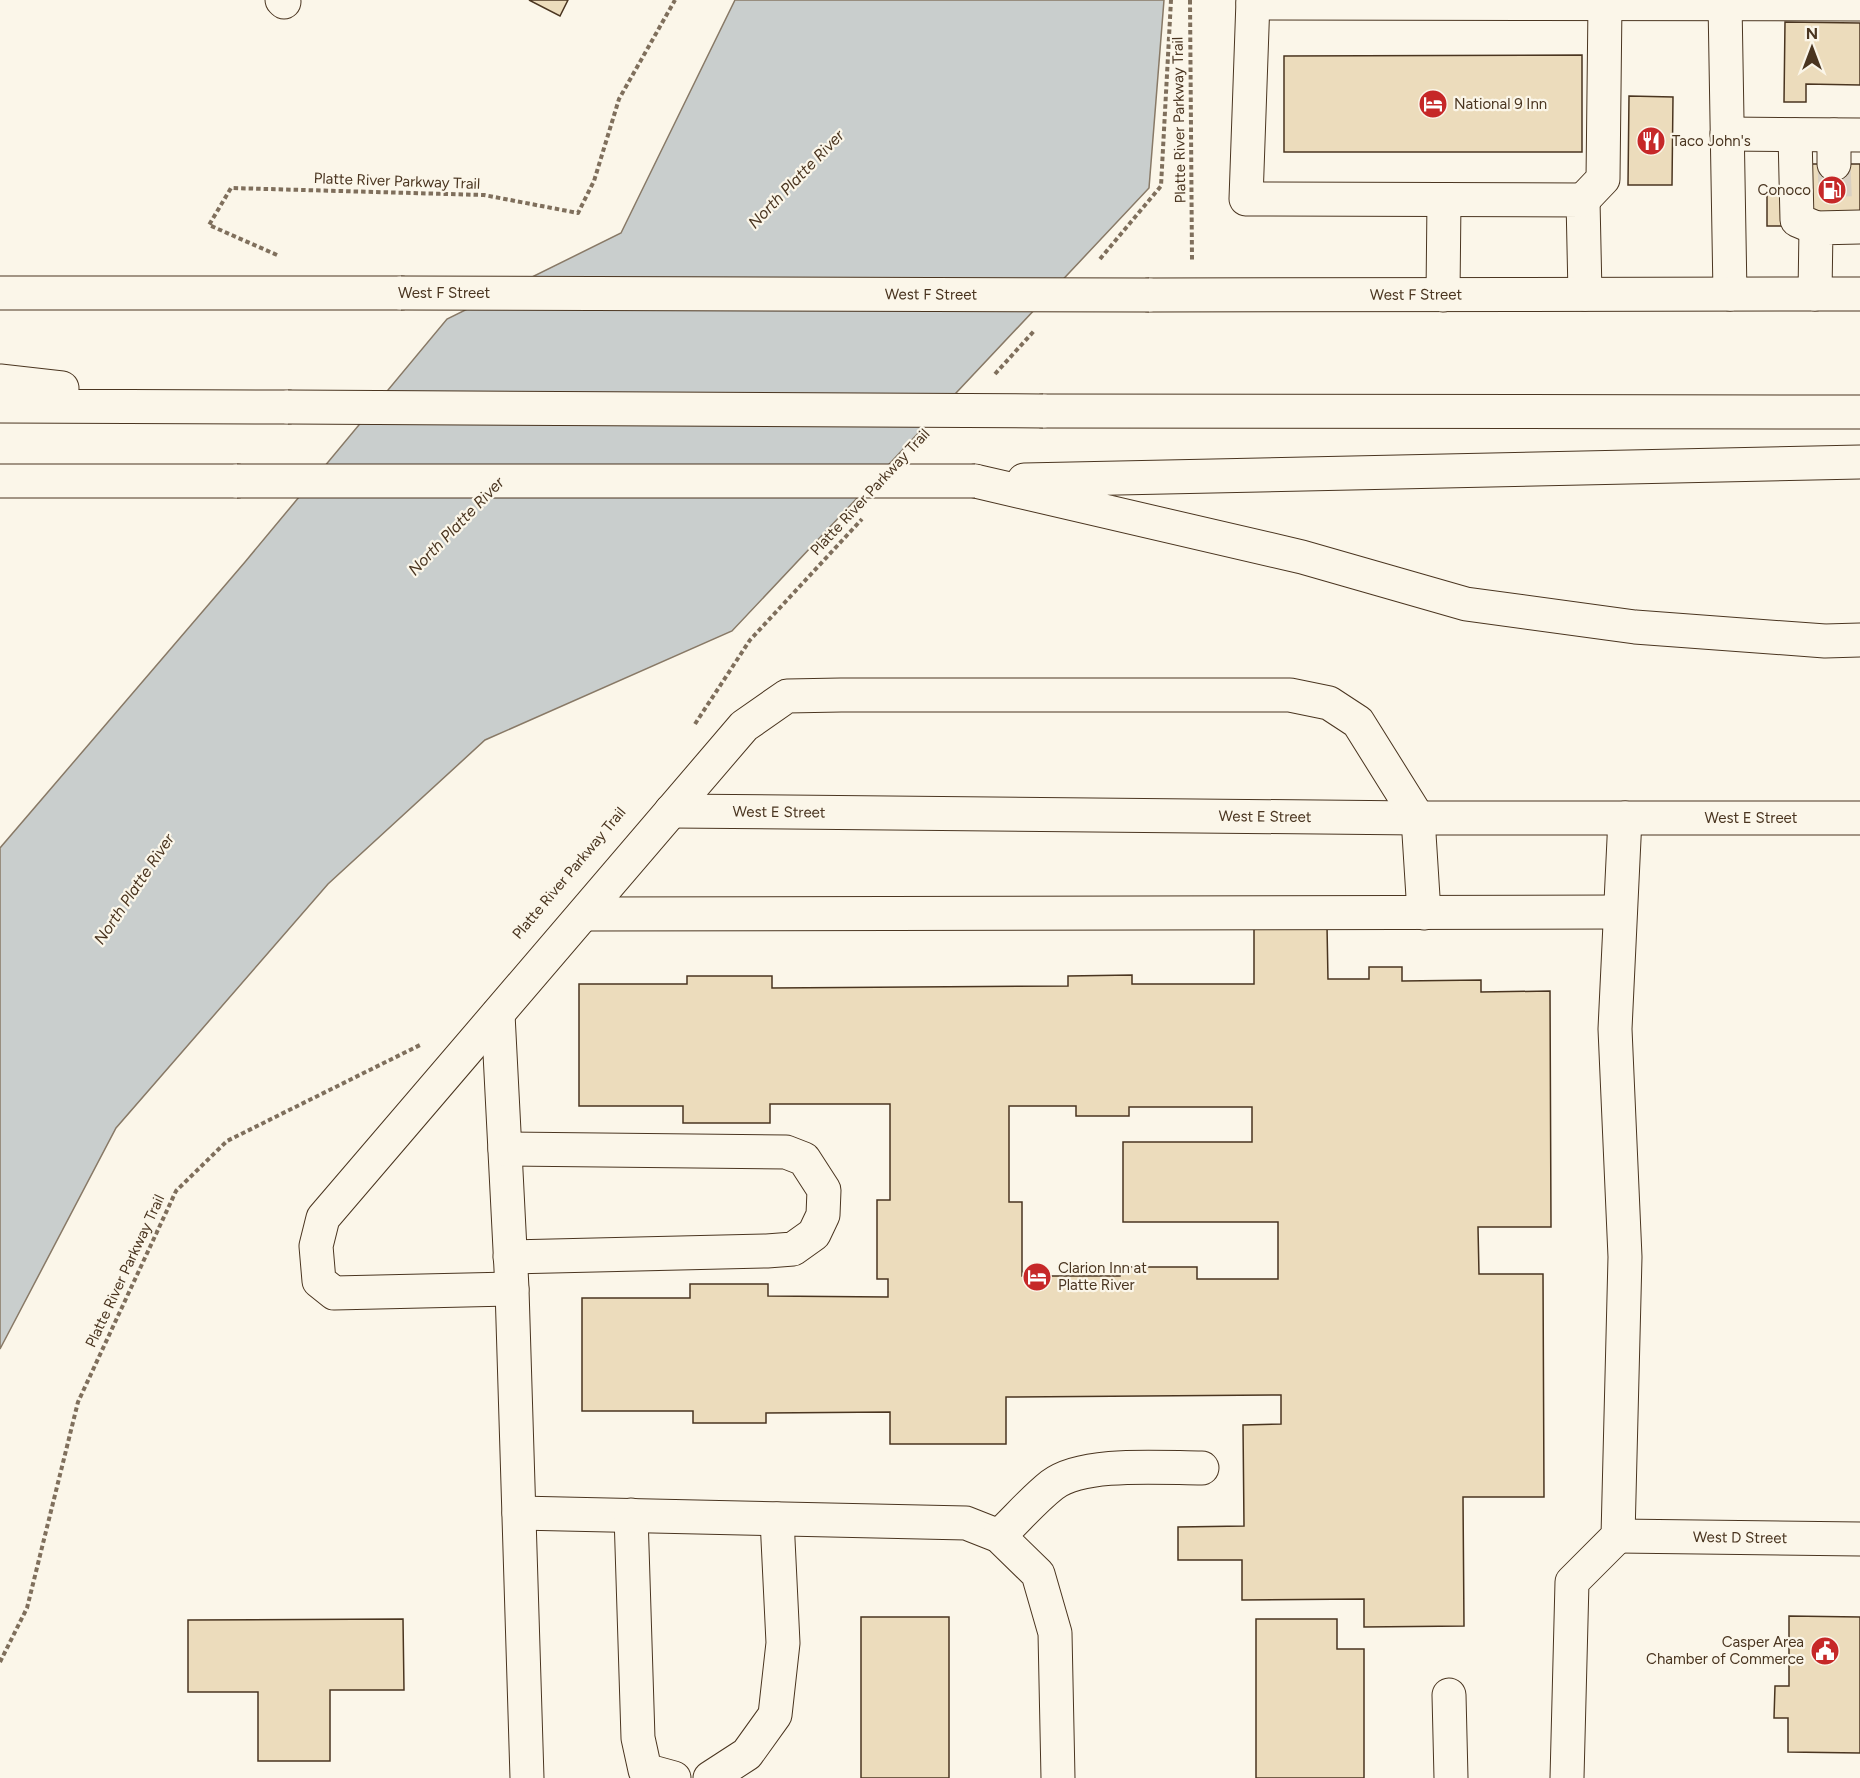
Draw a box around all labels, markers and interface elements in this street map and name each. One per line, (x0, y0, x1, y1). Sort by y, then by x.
north arrow (1782, 18, 1842, 78)
text: N (1806, 24, 1818, 43)
street label: Platte River Parkway Trail (1169, 37, 1189, 203)
hotel icon: National 9 Inn (1417, 88, 1449, 120)
place label: National 9 Inn (1454, 95, 1547, 113)
water label: North Platte River (744, 125, 848, 232)
restaurant icon: Taco John's (1635, 125, 1667, 157)
place label: Taco John's (1672, 132, 1751, 150)
street label: Platte River Parkway Trail (313, 169, 481, 193)
fuel station icon: Conoco (1816, 174, 1848, 206)
place label: Conoco (1758, 181, 1811, 199)
street label: West F Street (398, 284, 490, 302)
street label: West F Street (885, 285, 978, 304)
street label: West F Street (1370, 286, 1462, 304)
street label: Platte River Parkway Trail (807, 425, 933, 559)
water label: North Platte River (404, 472, 508, 579)
street label: Platte River Parkway Trail (509, 803, 629, 943)
street label: West E Street (732, 803, 826, 821)
street label: West E Street (1218, 807, 1312, 826)
street label: West E Street (1704, 809, 1798, 827)
water label: North Platte River (90, 830, 178, 948)
street label: Platte River Parkway Trail (82, 1192, 168, 1350)
place label: Clarion Inn at Platte River (1058, 1259, 1147, 1294)
hotel icon: Clarion Inn at Platte River (1021, 1261, 1053, 1293)
street label: West D Street (1693, 1528, 1788, 1547)
place label: Casper Area Chamber of Commerce (1646, 1633, 1804, 1668)
public building icon: Casper Area Chamber of Commerce (1809, 1635, 1841, 1667)

